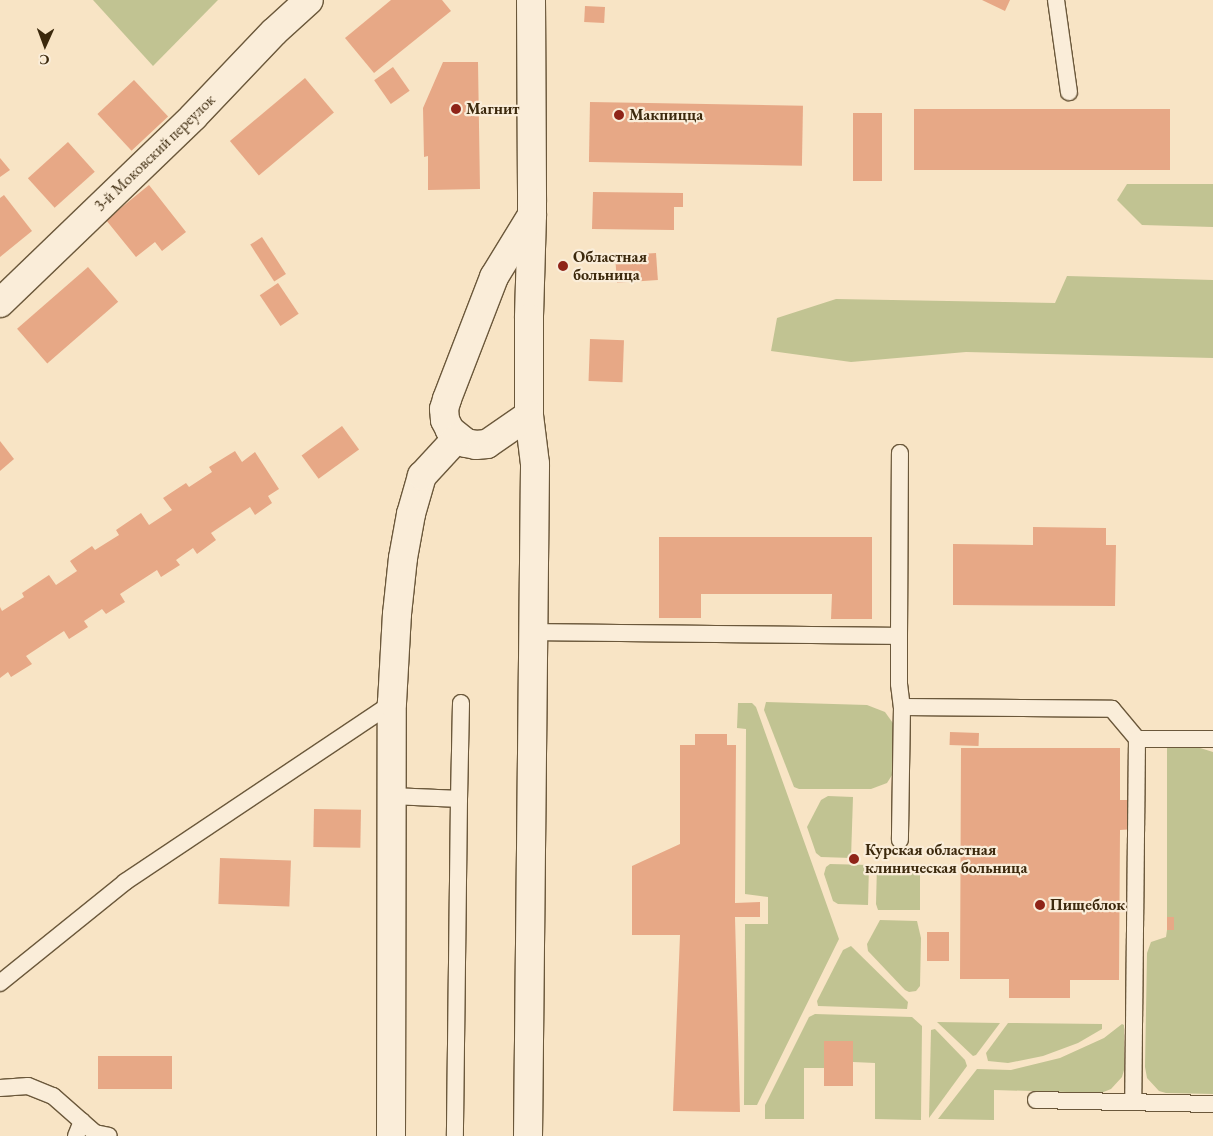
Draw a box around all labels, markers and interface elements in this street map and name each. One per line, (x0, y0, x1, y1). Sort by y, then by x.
north arrow (20, 20, 70, 70)
text: С (39, 51, 50, 69)
street label: 3-й Моковский переулок (91, 90, 219, 216)
place label: Магнит (466, 99, 520, 119)
marker: Магнит (450, 103, 462, 115)
place label: Макпицца (629, 105, 703, 125)
marker: Макпицца (613, 109, 625, 121)
place label: Областная больница (573, 247, 647, 285)
marker: Областная больница (557, 260, 569, 272)
place label: Курская областная клиническая больница (865, 840, 1027, 878)
marker: Курская областная клиническая больница (847, 852, 861, 866)
place label: Пищеблок (1050, 895, 1125, 915)
marker: Пищеблок (1034, 899, 1046, 911)

